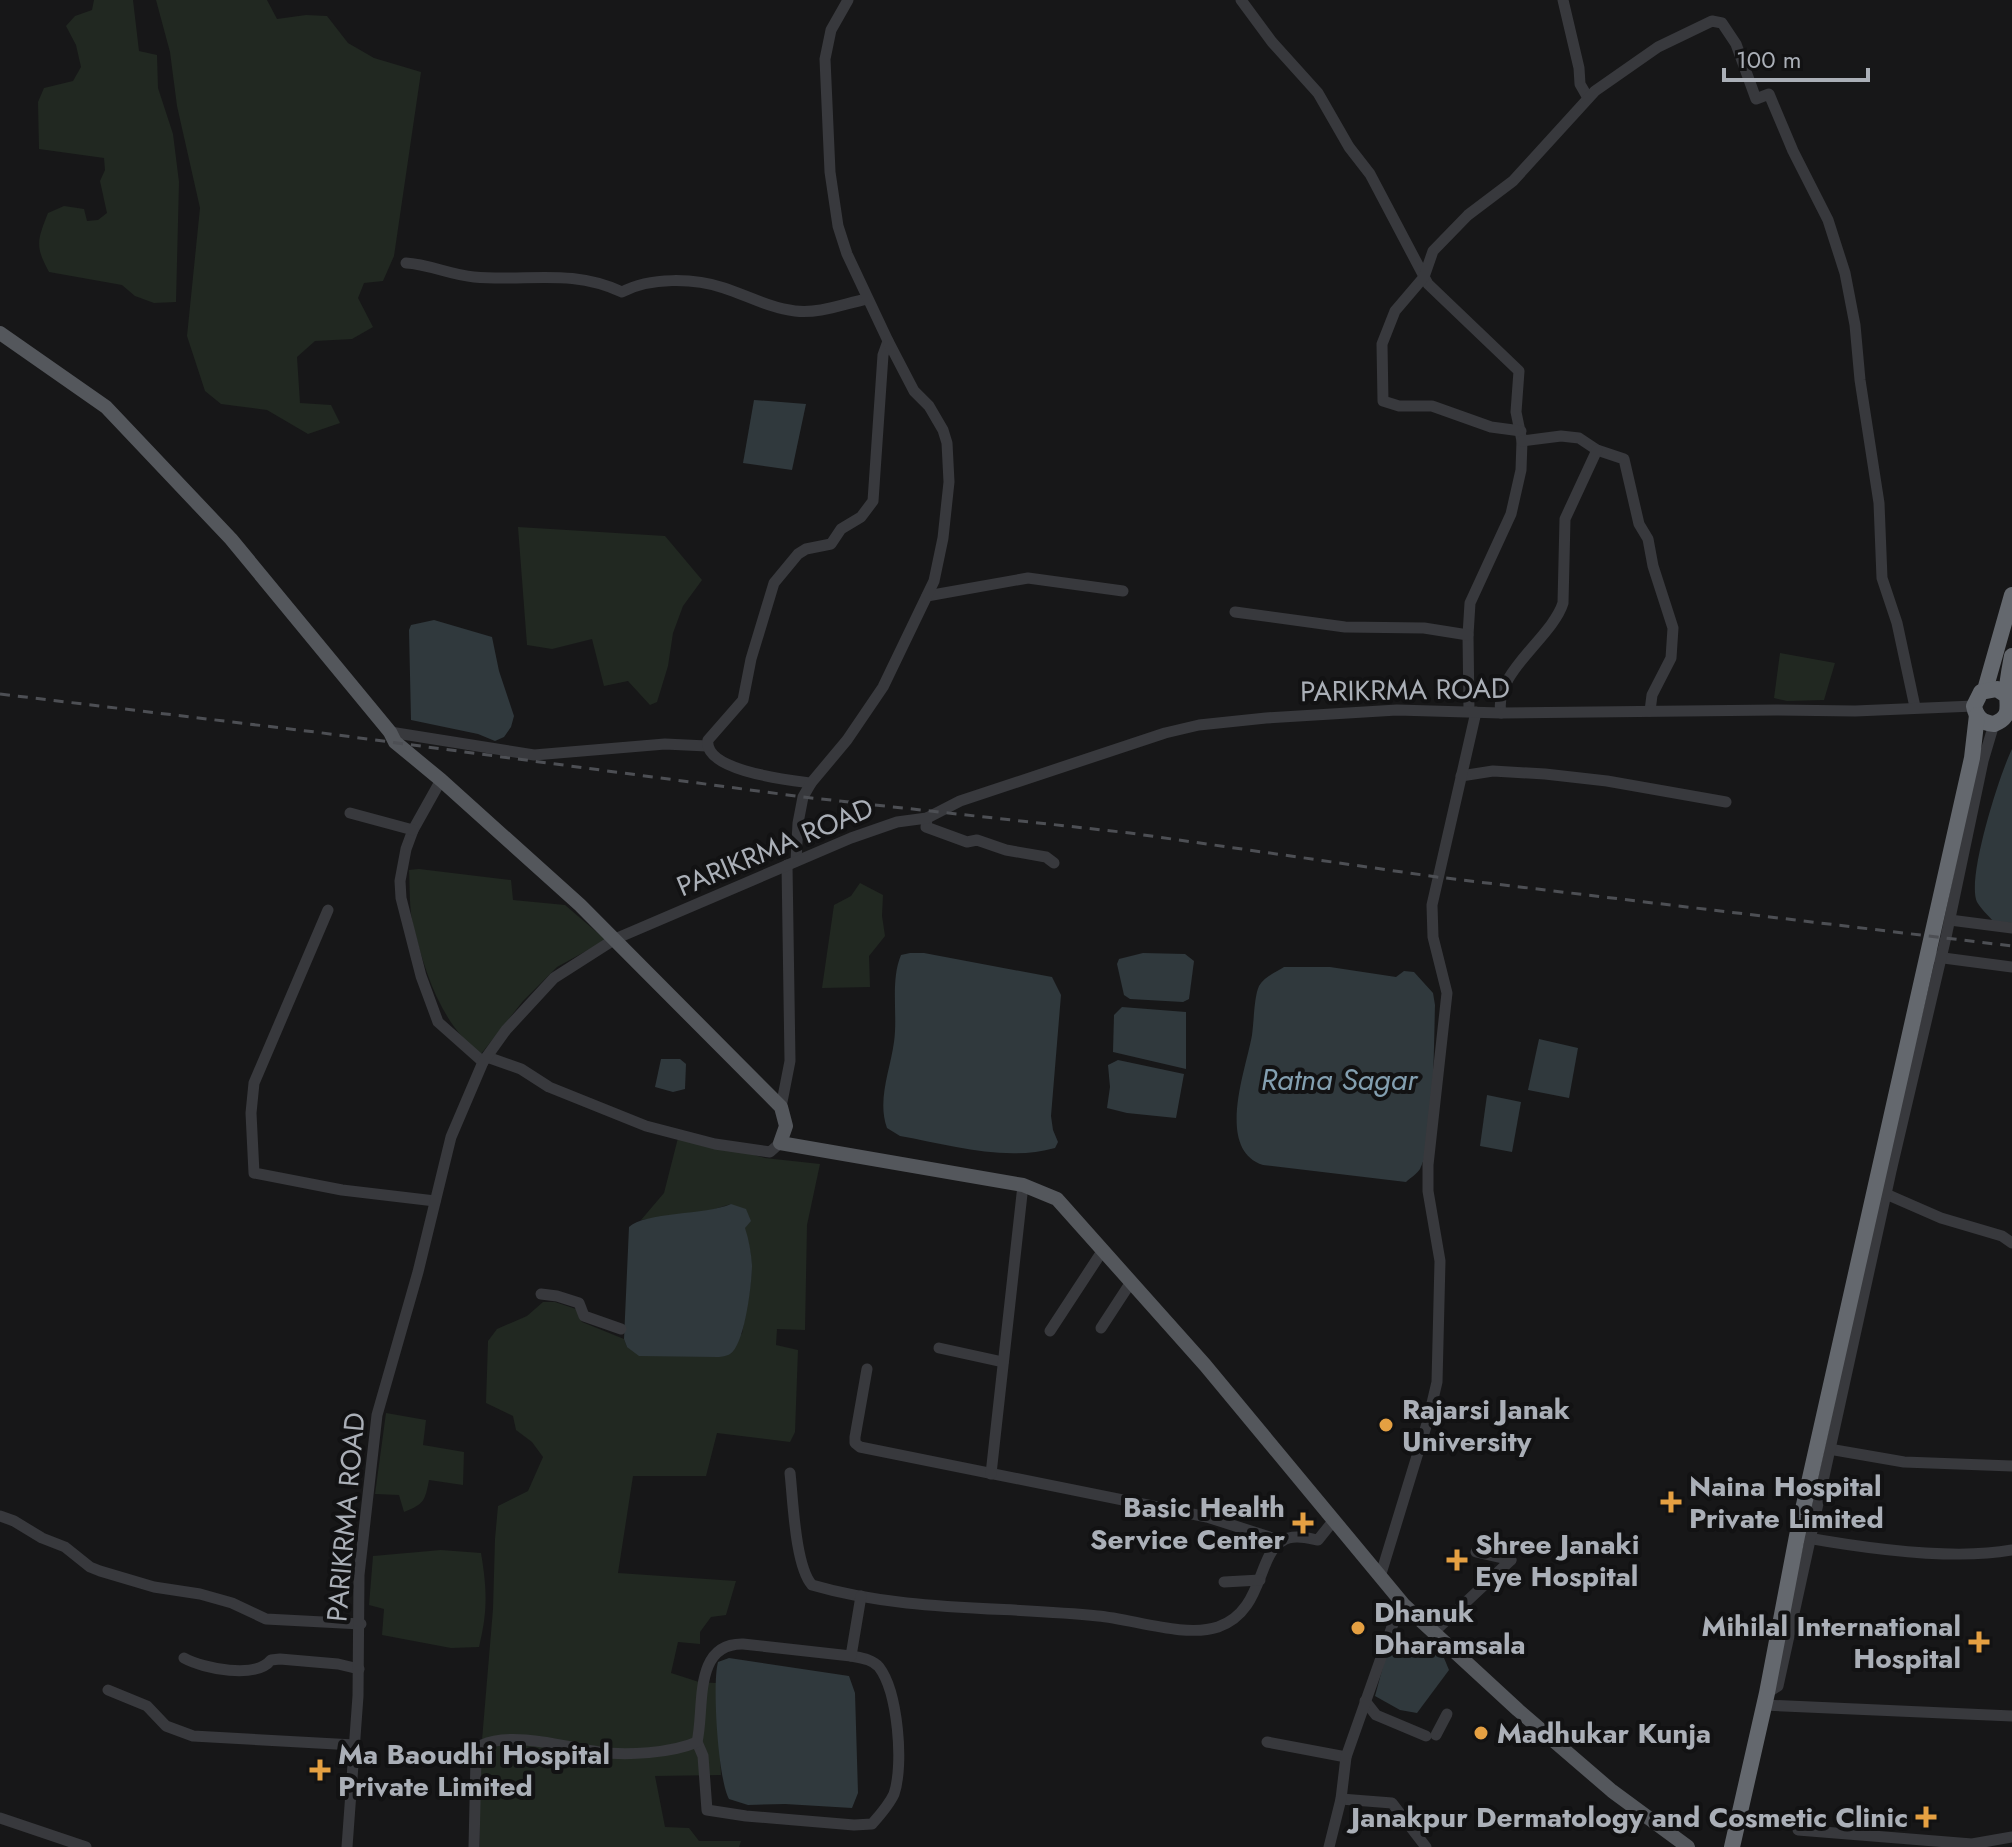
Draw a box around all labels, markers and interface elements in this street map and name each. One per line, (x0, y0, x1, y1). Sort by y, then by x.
scale bar (1724, 32, 1868, 82)
text: 100 m (1736, 42, 1802, 77)
street label: PARIKRMA ROAD (1300, 668, 1510, 712)
street label: PARIKRMA ROAD (670, 787, 880, 907)
water label: Ratna Sagar (1261, 1058, 1419, 1101)
place label: Rajarsi Janak University (1402, 1389, 1570, 1462)
street label: PARIKRMA ROAD (316, 1411, 376, 1623)
marker: Rajarsi Janak University (1377, 1416, 1395, 1434)
place label: Naina Hospital Private Limited (1689, 1466, 1884, 1539)
place label: Basic Health Service Center (1090, 1487, 1285, 1560)
marker: Naina Hospital Private Limited (1660, 1491, 1682, 1513)
marker: Basic Health Service Center (1292, 1512, 1314, 1534)
place label: Shree Janaki Eye Hospital (1475, 1524, 1639, 1597)
marker: Shree Janaki Eye Hospital (1446, 1549, 1468, 1571)
place label: Dhanuk Dharamsala (1374, 1592, 1526, 1665)
place label: Mihilal International Hospital (1701, 1606, 1961, 1679)
marker: Dhanuk Dharamsala (1349, 1619, 1367, 1637)
marker: Mihilal International Hospital (1968, 1631, 1990, 1653)
place label: Madhukar Kunja (1497, 1713, 1711, 1754)
marker: Madhukar Kunja (1472, 1724, 1490, 1742)
place label: Ma Baoudhi Hospital Private Limited (338, 1734, 610, 1807)
marker: Ma Baoudhi Hospital Private Limited (309, 1759, 331, 1781)
place label: Janakpur Dermatology and Cosmetic Clinic (1346, 1797, 1908, 1838)
marker: Janakpur Dermatology and Cosmetic Clinic (1915, 1806, 1937, 1828)

